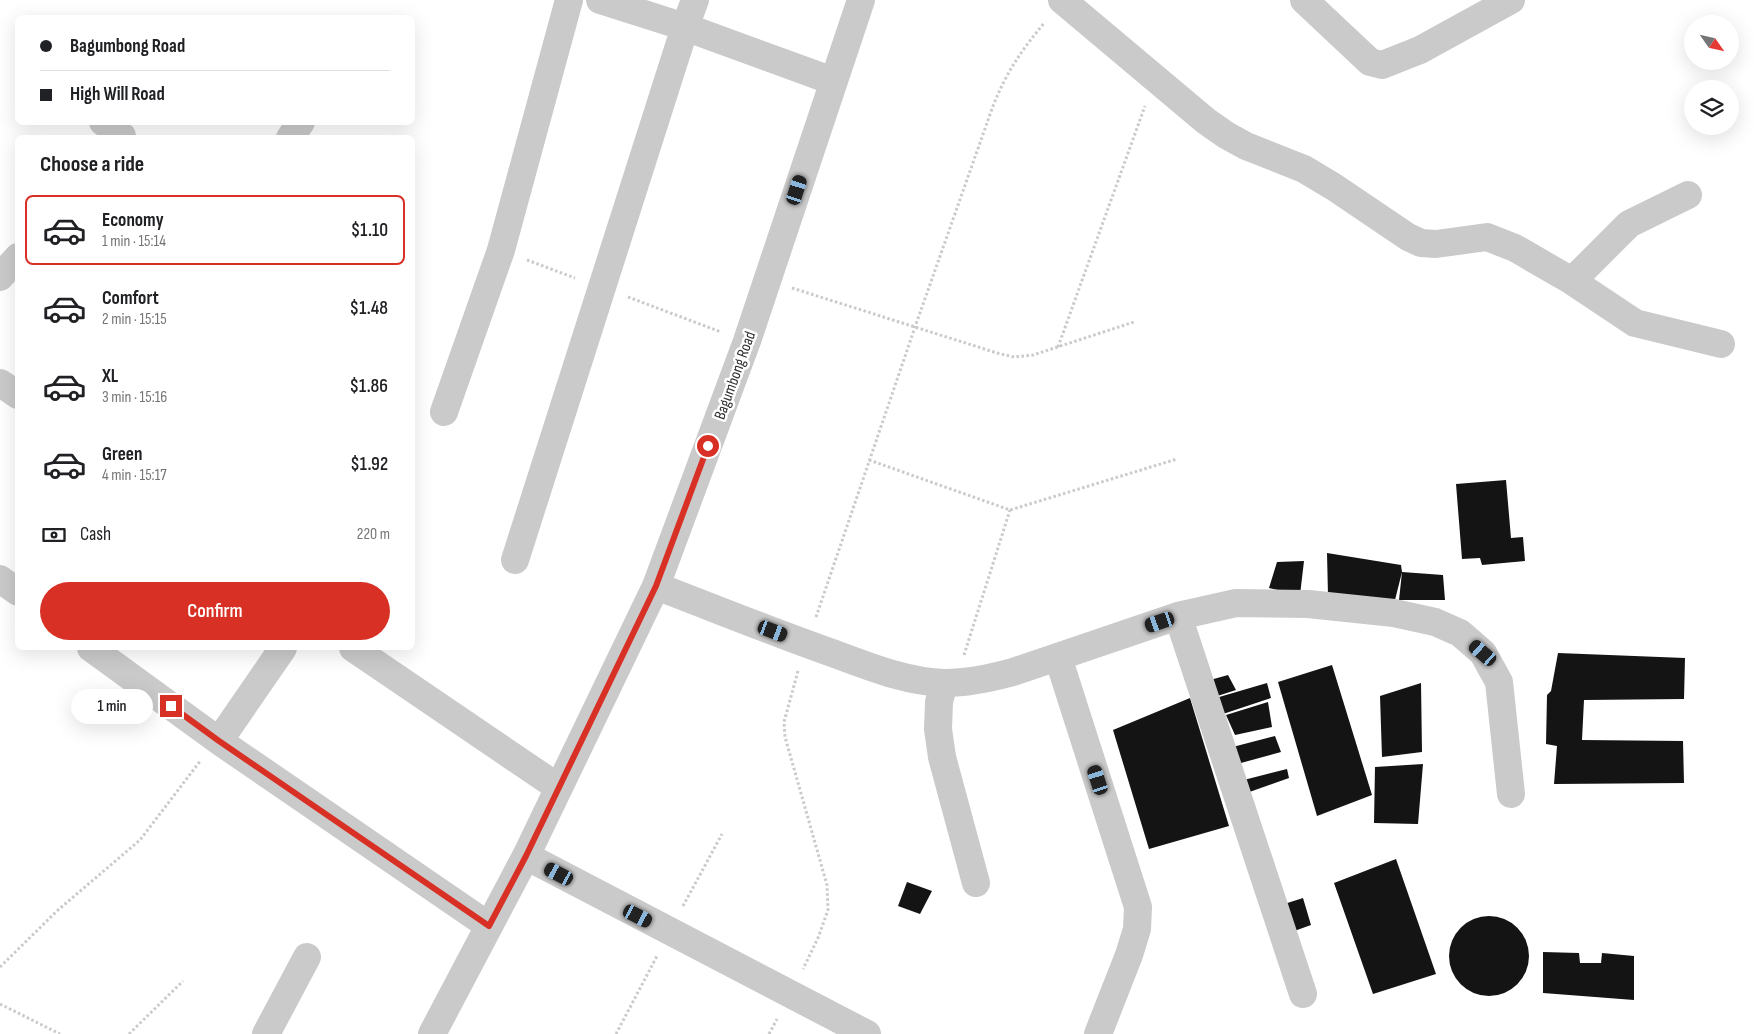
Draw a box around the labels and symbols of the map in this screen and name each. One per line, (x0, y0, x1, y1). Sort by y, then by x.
north arrow (1684, 15, 1739, 70)
car (785, 173, 808, 207)
street label: Bagumbong Road (711, 329, 760, 422)
route start (697, 435, 719, 457)
car (1143, 610, 1176, 634)
car (756, 619, 789, 643)
car (1466, 637, 1499, 669)
callout: 1 min (71, 688, 154, 724)
route end (160, 695, 182, 717)
car (1086, 763, 1109, 797)
car (542, 860, 575, 888)
car (621, 903, 654, 929)

